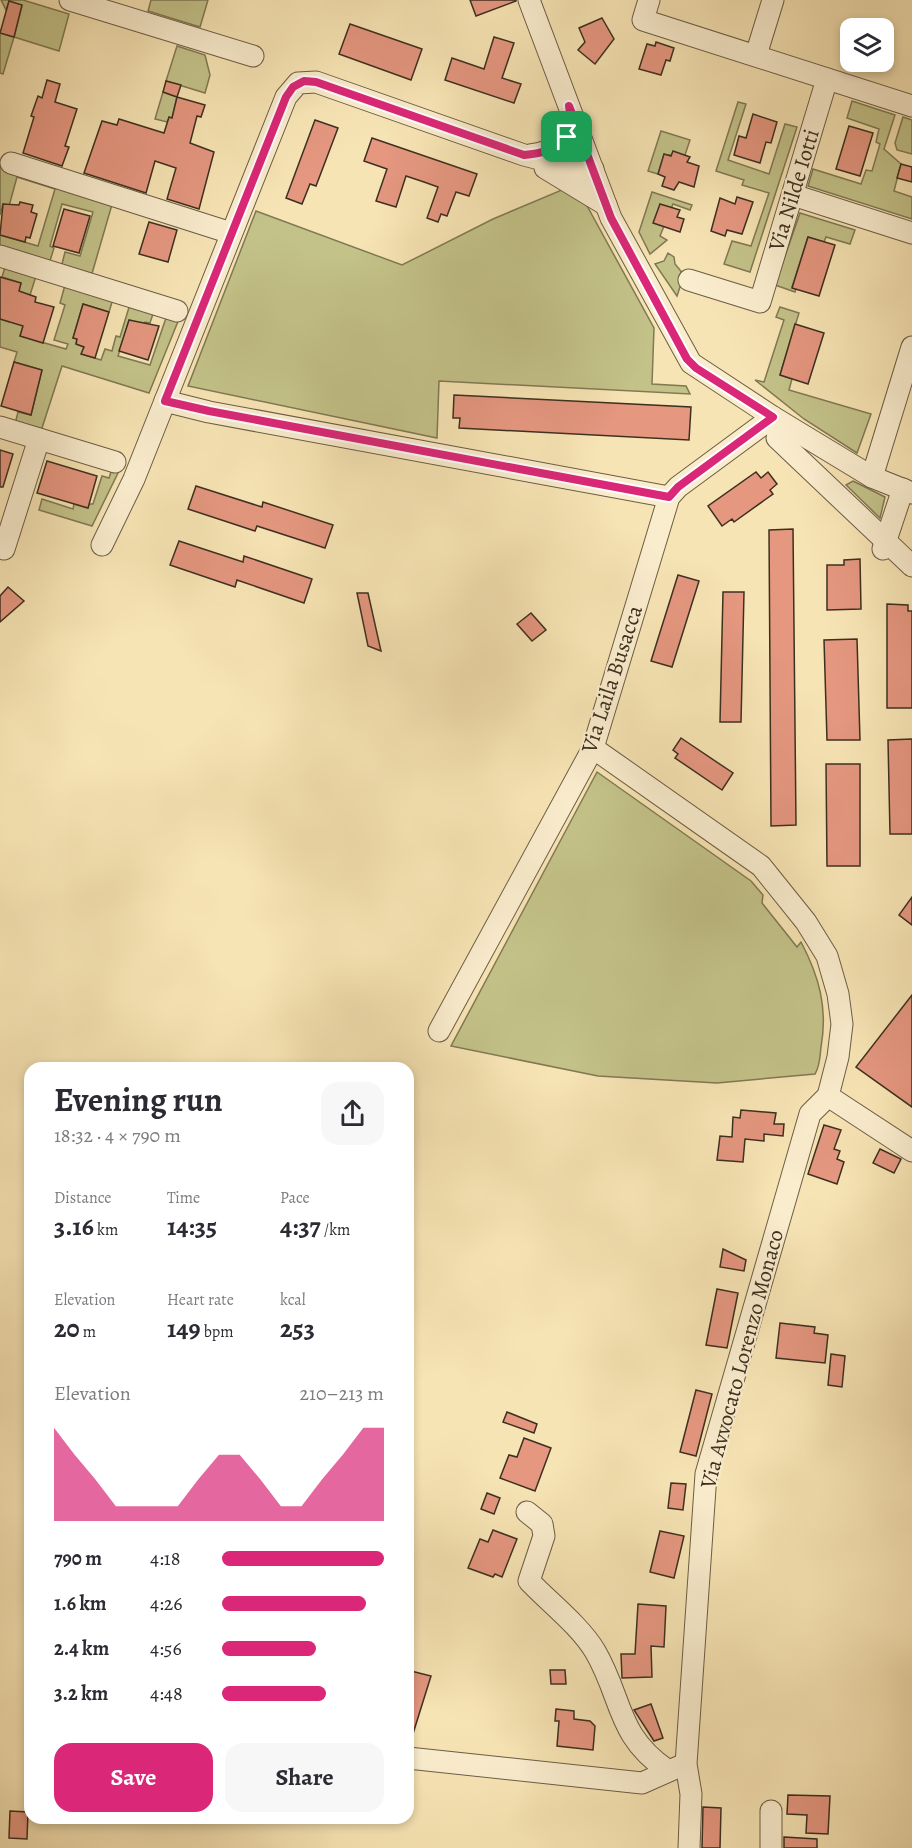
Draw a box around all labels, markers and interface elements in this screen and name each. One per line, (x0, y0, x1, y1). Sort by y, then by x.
map controls (840, 18, 894, 72)
button: layers (840, 18, 894, 72)
pin (541, 111, 592, 162)
icon: arrive (550, 120, 583, 153)
street label: Via Nilde Iotti (761, 125, 827, 255)
street label: Via Laila Busacca (574, 601, 650, 758)
text: Evening run (54, 1077, 223, 1122)
button: share (321, 1082, 384, 1145)
text: 18:32 · 4 × 790 m (54, 1122, 181, 1149)
text: Distance (54, 1187, 111, 1209)
text: Time (167, 1187, 200, 1209)
text: Pace (280, 1187, 310, 1209)
text: 3.16 (54, 1209, 94, 1244)
text: 14:35 (167, 1209, 217, 1244)
text: 4:37 (280, 1209, 321, 1244)
text: km (94, 1219, 118, 1241)
text: /km (321, 1219, 350, 1241)
street label: Via Avvocato Lorenzo Monaco (693, 1226, 791, 1493)
text: Elevation (54, 1289, 115, 1311)
text: Heart rate (167, 1289, 234, 1311)
text: kcal (280, 1289, 306, 1311)
text: 20 (54, 1311, 80, 1346)
text: 149 (167, 1311, 201, 1346)
text: 253 (280, 1311, 315, 1346)
text: m (80, 1321, 96, 1343)
text: bpm (201, 1321, 234, 1343)
text: Elevation (54, 1380, 131, 1407)
text: 210–213 m (300, 1380, 384, 1407)
text: 790 m (54, 1545, 102, 1572)
text: 4:18 (150, 1545, 180, 1572)
text: 1.6 km (54, 1590, 107, 1617)
text: 4:26 (150, 1590, 183, 1617)
text: 2.4 km (54, 1635, 109, 1662)
text: 4:56 (150, 1635, 182, 1662)
text: 3.2 km (54, 1680, 108, 1707)
text: 4:48 (150, 1680, 183, 1707)
button: Save (54, 1743, 213, 1812)
button: Share (225, 1743, 384, 1812)

